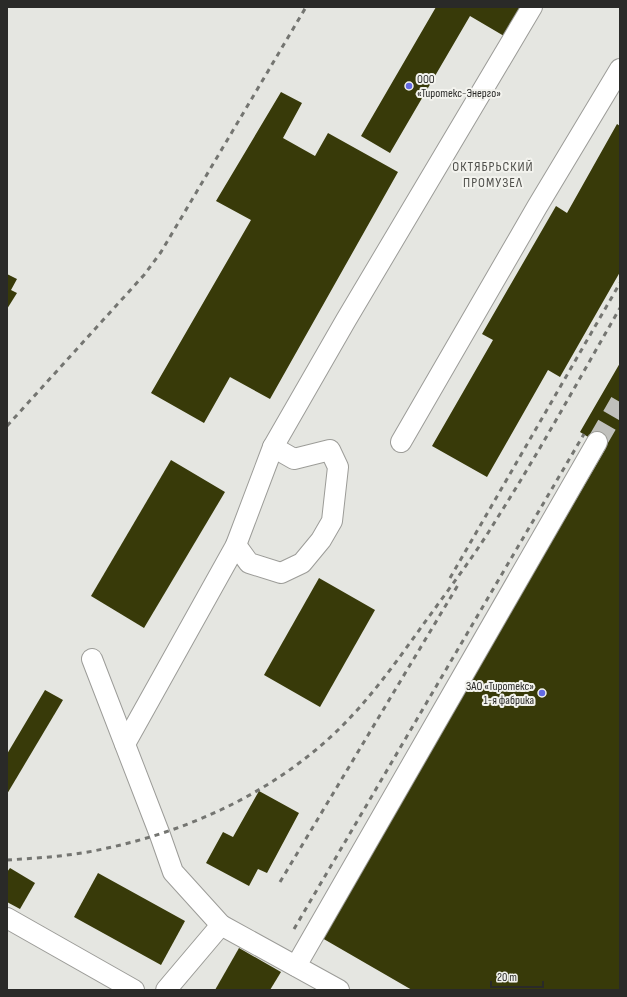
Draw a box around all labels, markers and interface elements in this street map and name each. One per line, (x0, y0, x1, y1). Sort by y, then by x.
place label: ООО «Тиротекс-Энерго» (417, 72, 501, 101)
marker: ООО «Тиротекс-Энерго» (404, 81, 414, 91)
district label: ОКТЯБРЬСКИЙ ПРОМУЗЕЛ (452, 158, 534, 191)
place label: ЗАО «Тиротекс» 1-я фабрика (466, 679, 534, 708)
marker: ЗАО «Тиротекс» 1-я фабрика (537, 688, 547, 698)
scale bar (491, 963, 543, 989)
text: 20 m (497, 970, 517, 985)

